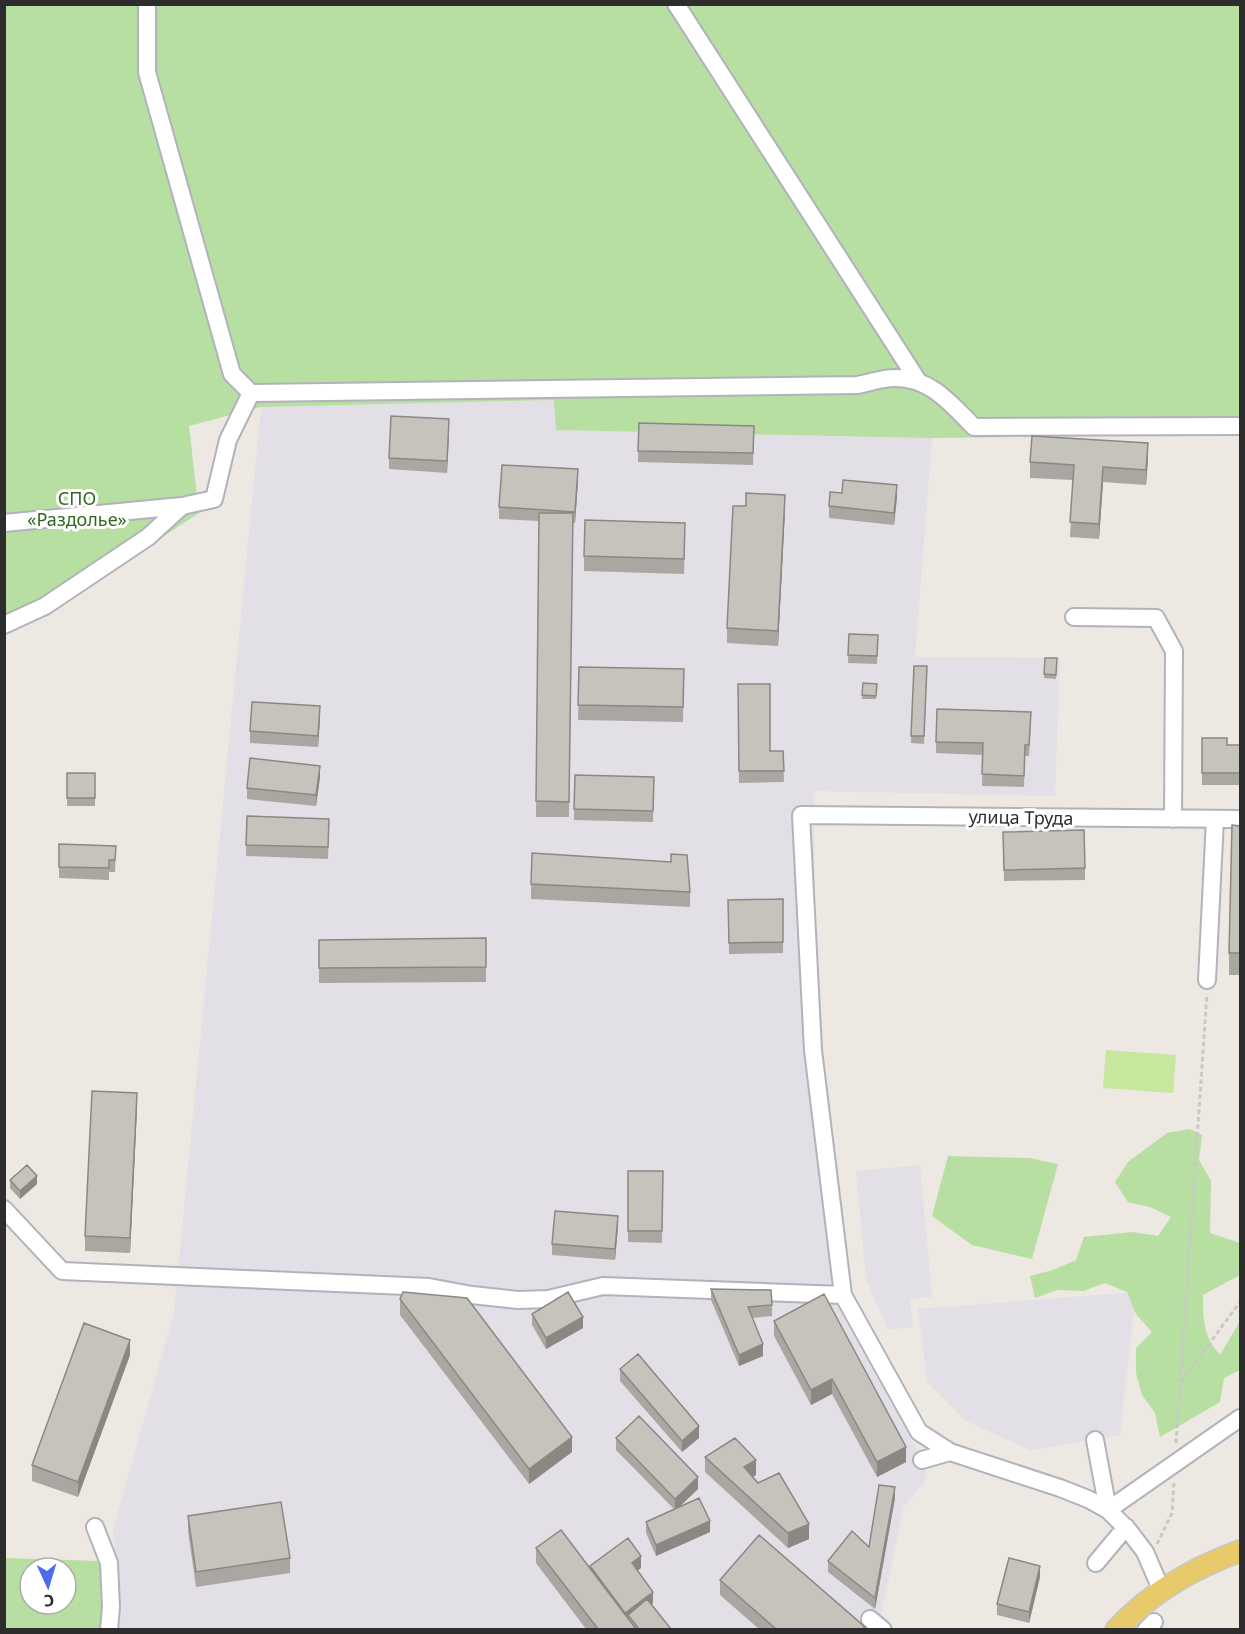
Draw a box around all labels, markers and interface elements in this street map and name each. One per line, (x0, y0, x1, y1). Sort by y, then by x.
park label: СПО «Раздолье» (27, 486, 127, 531)
street label: улица Труда (968, 804, 1074, 830)
north arrow (18, 1556, 78, 1616)
text: С (43, 1590, 55, 1612)

